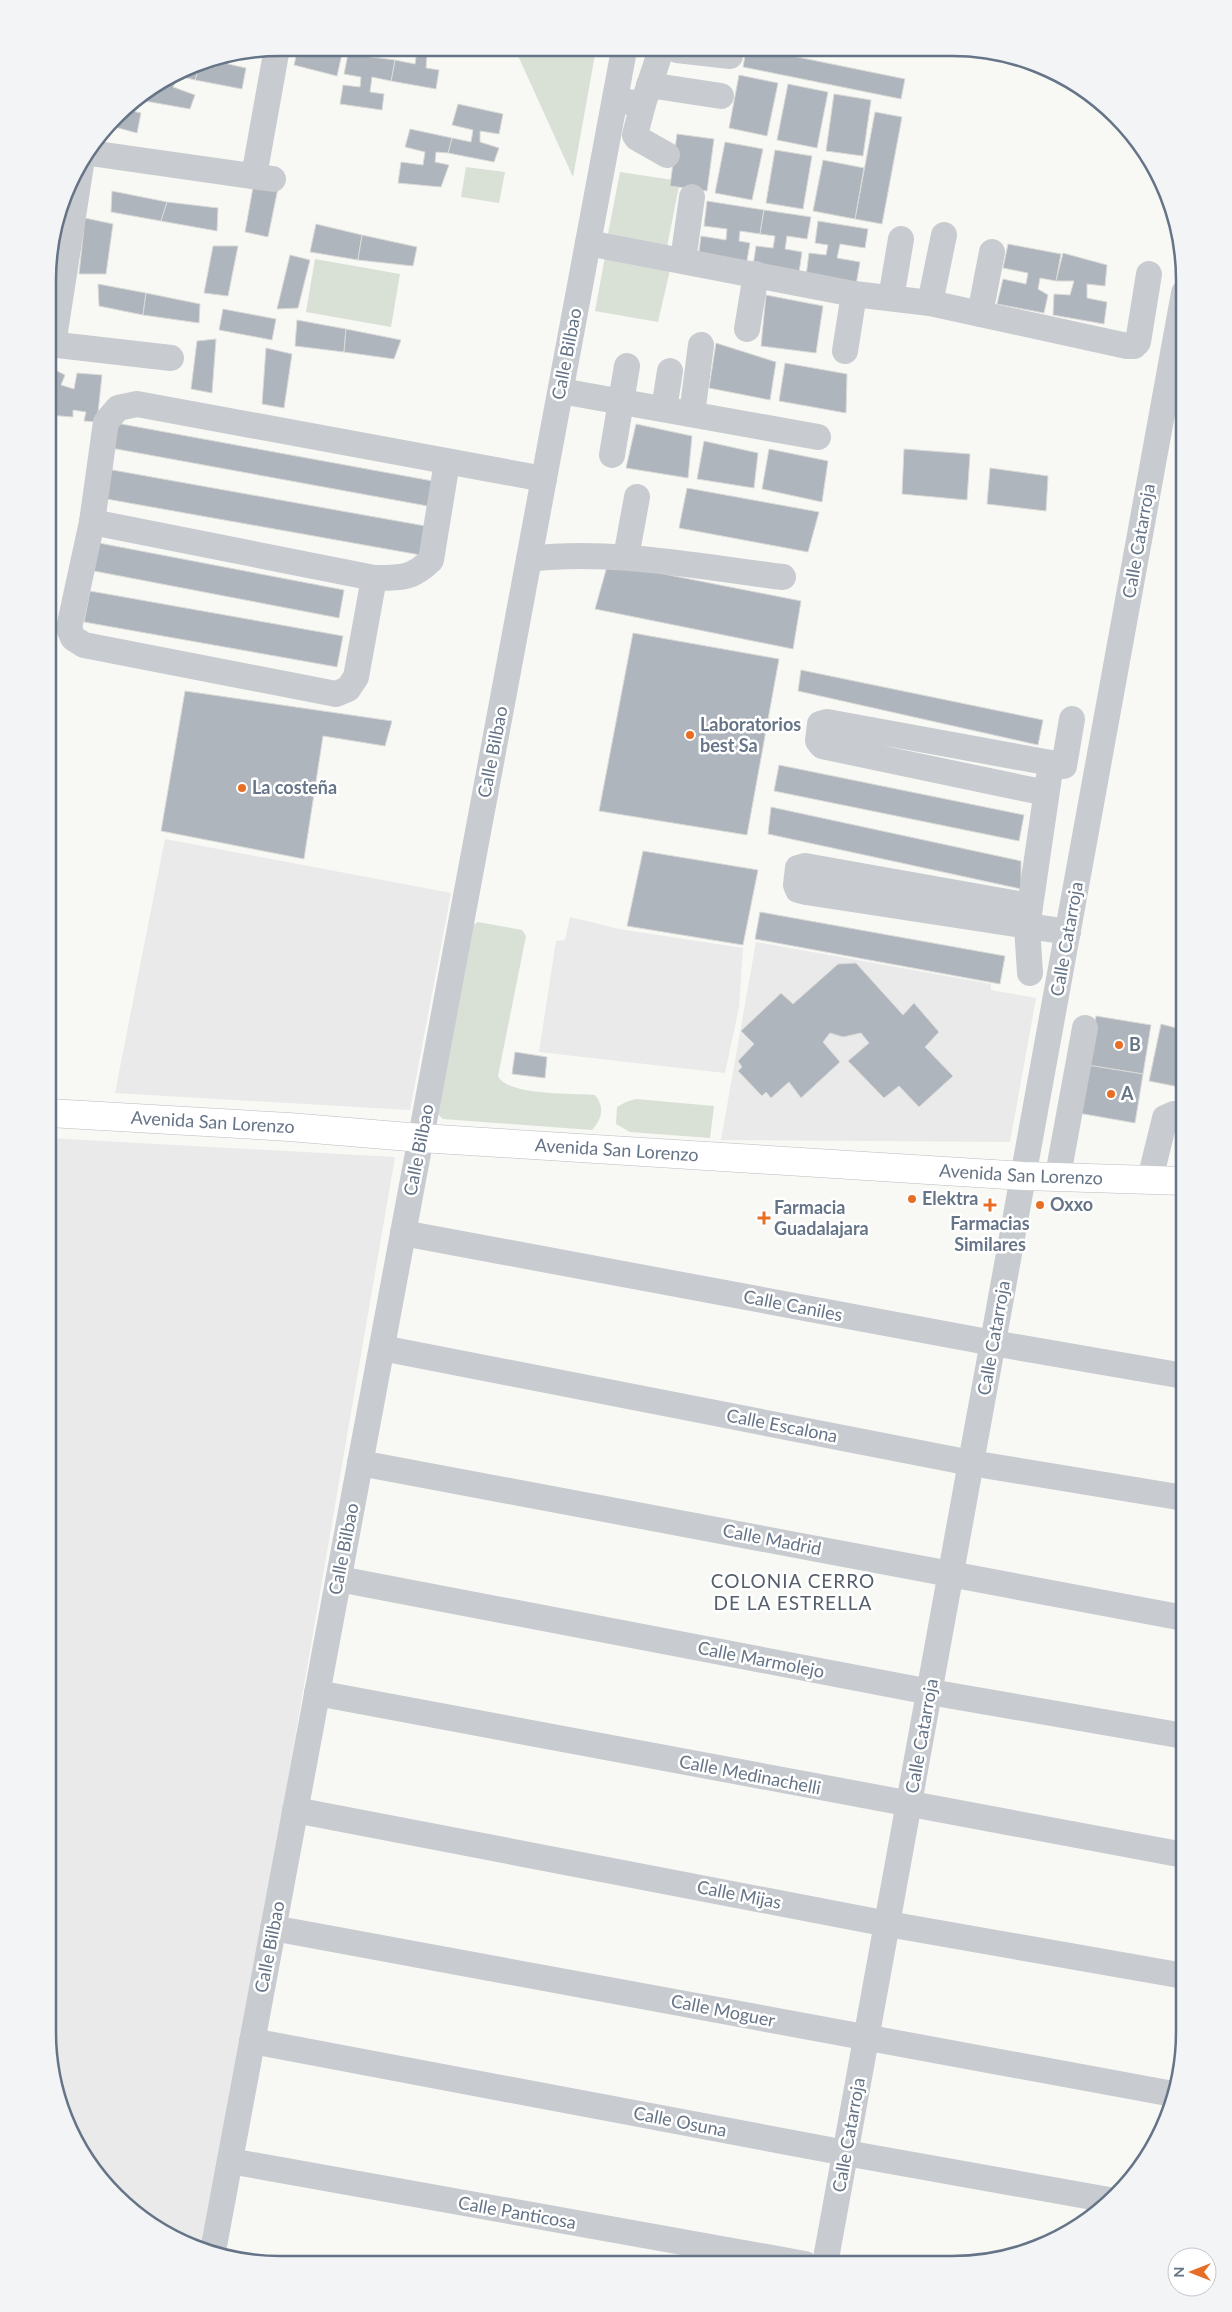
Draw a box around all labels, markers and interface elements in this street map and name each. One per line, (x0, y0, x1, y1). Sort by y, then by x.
street label: Calle Bilbao (546, 306, 586, 401)
street label: Calle Catarroja (1117, 482, 1159, 600)
street label: Calle Bilbao (472, 704, 512, 799)
place label: Laboratorios best Sa (700, 713, 801, 756)
marker: Laboratorios best Sa (684, 729, 696, 741)
place label: La costeña (252, 776, 337, 798)
marker: La costeña (236, 782, 248, 794)
street label: Calle Catarroja (1045, 880, 1087, 998)
place label: B (1129, 1033, 1141, 1055)
marker: B (1113, 1039, 1125, 1051)
place label: A (1120, 1082, 1134, 1104)
marker: A (1105, 1088, 1117, 1100)
street label: Calle Bilbao (398, 1102, 438, 1197)
street label: Avenida San Lorenzo (130, 1106, 296, 1137)
street label: Avenida San Lorenzo (534, 1133, 699, 1165)
street label: Avenida San Lorenzo (938, 1159, 1103, 1188)
place label: Elektra (922, 1187, 978, 1209)
marker: Elektra (906, 1193, 918, 1205)
place label: Oxxo (1050, 1193, 1093, 1215)
place label: Farmacia Guadalajara (774, 1196, 869, 1239)
marker: Farmacias Similares (984, 1199, 996, 1211)
marker: Oxxo (1034, 1199, 1046, 1211)
marker: Farmacia Guadalajara (758, 1212, 770, 1224)
place label: Farmacias Similares (950, 1212, 1030, 1255)
street label: Calle Catarroja (972, 1279, 1014, 1397)
street label: Calle Caniles (742, 1285, 845, 1325)
street label: Calle Escalona (725, 1403, 840, 1447)
street label: Calle Bilbao (323, 1501, 363, 1596)
street label: Calle Madrid (721, 1519, 823, 1559)
district label: COLONIA CERRO DE LA ESTRELLA (711, 1569, 875, 1614)
street label: Calle Marmolejo (696, 1636, 827, 1682)
street label: Calle Catarroja (900, 1677, 942, 1795)
street label: Calle Medinachelli (677, 1749, 823, 1799)
street label: Calle Mijas (695, 1875, 783, 1913)
street label: Calle Bilbao (249, 1899, 289, 1994)
street label: Calle Moguer (669, 1989, 778, 2031)
street label: Calle Catarroja (827, 2076, 869, 2194)
street label: Calle Osuna (632, 2101, 729, 2141)
street label: Calle Panticosa (456, 2191, 578, 2233)
north arrow (1167, 2247, 1217, 2297)
text: N (1170, 2267, 1187, 2277)

